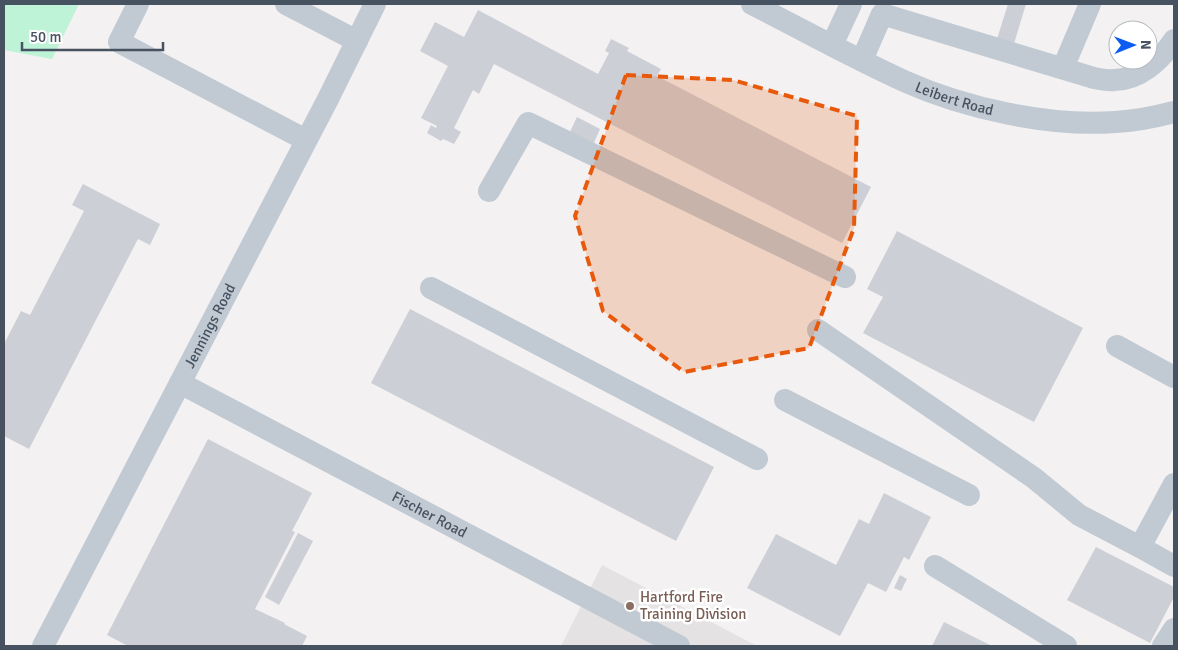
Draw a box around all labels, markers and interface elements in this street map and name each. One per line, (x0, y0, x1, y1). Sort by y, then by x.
scale bar (22, 20, 164, 52)
north arrow (1108, 20, 1158, 70)
text: 50 m (30, 28, 61, 46)
text: N (1137, 40, 1154, 50)
street label: Leibert Road (913, 78, 995, 119)
street label: Jennings Road (180, 280, 239, 371)
street label: Fischer Road (389, 487, 470, 542)
place label: Hartford Fire Training Division (640, 588, 746, 623)
marker: Hartford Fire Training Division (624, 600, 636, 612)

